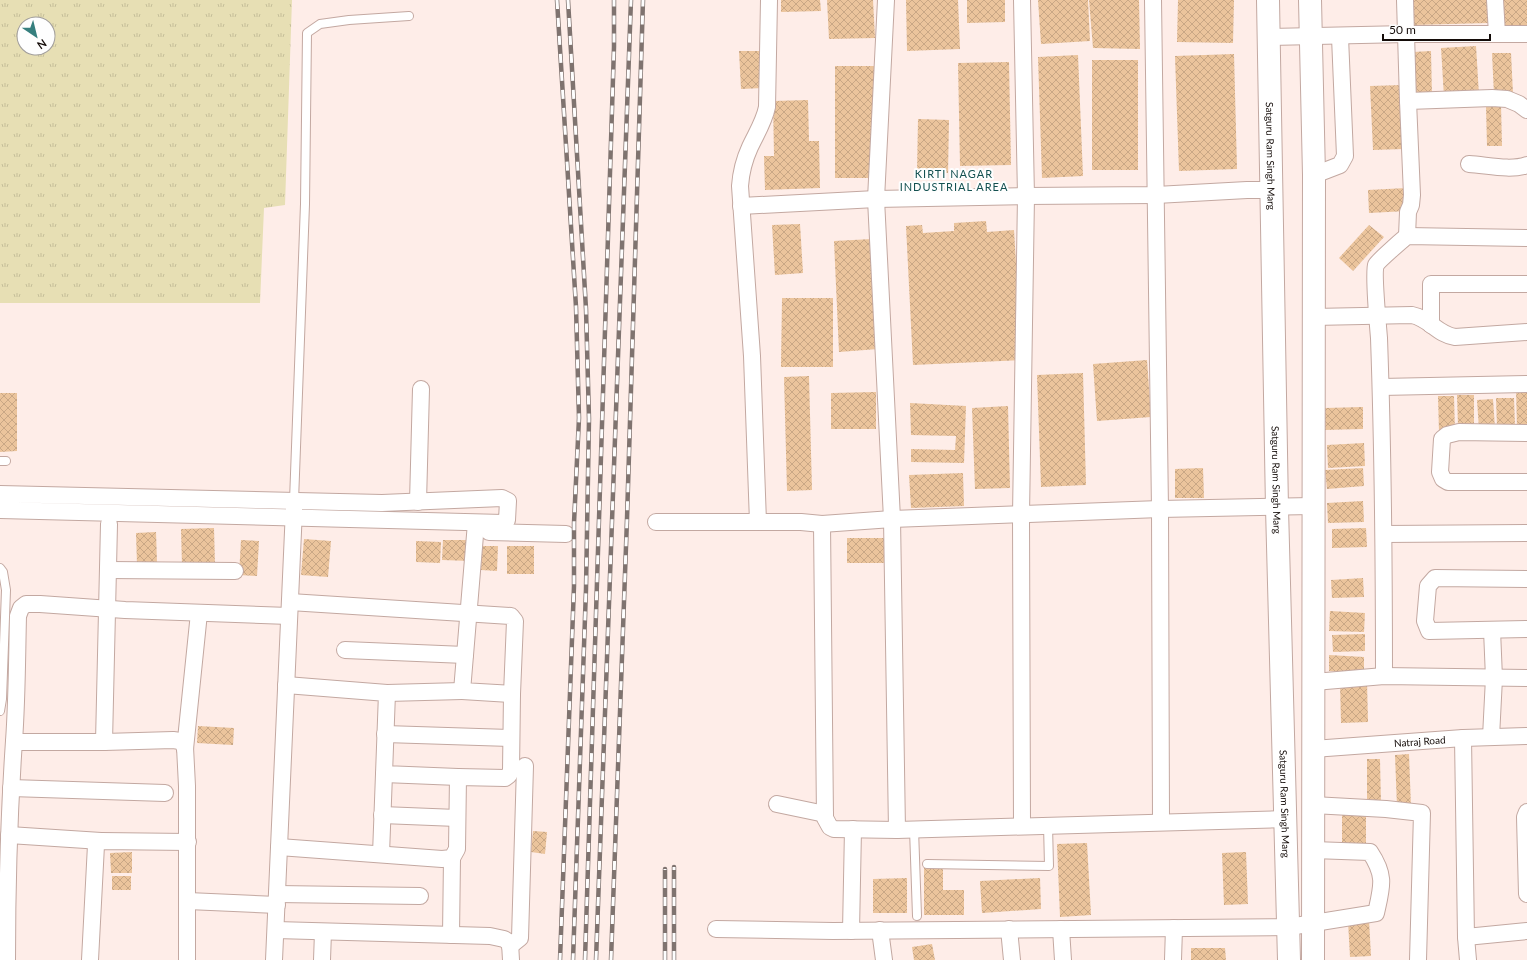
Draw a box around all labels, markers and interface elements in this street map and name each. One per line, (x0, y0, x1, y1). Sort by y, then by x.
north arrow (16, 16, 56, 56)
scale bar (1383, 16, 1490, 42)
text: 50 m (1389, 22, 1416, 37)
text: N (35, 37, 49, 52)
street label: Satguru Ram Singh Marg (1264, 102, 1278, 210)
district label: KIRTI NAGAR INDUSTRIAL AREA (900, 167, 1008, 193)
street label: Satguru Ram Singh Marg (1270, 426, 1284, 534)
street label: Natraj Road (1393, 733, 1446, 749)
street label: Satguru Ram Singh Marg (1277, 750, 1292, 858)

